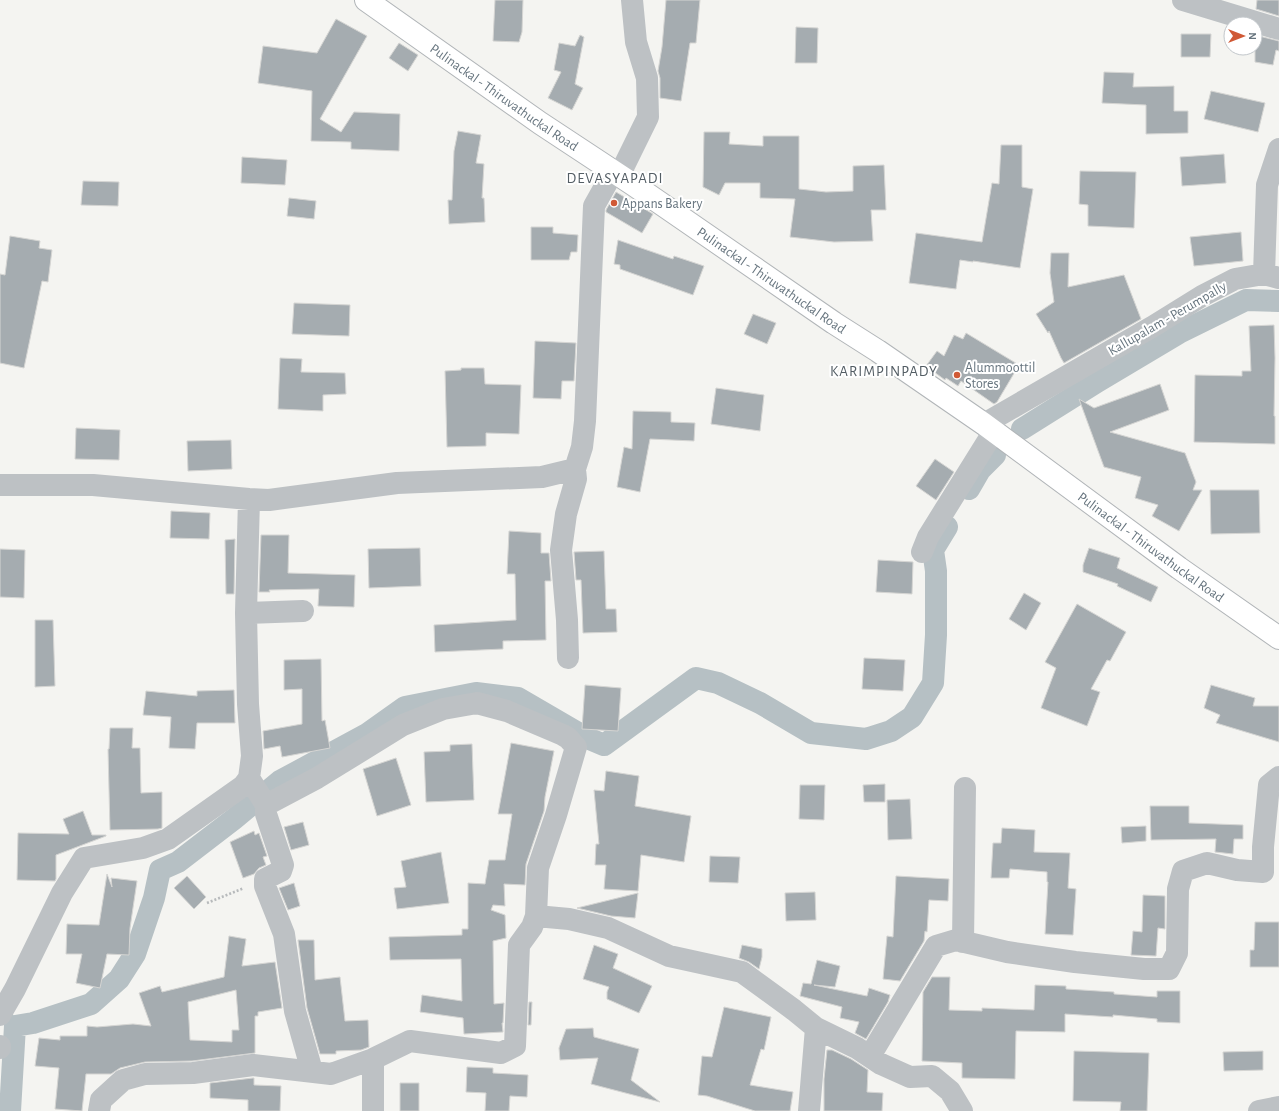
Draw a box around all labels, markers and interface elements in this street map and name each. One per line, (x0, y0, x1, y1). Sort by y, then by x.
north arrow (1223, 16, 1263, 56)
text: N (1247, 32, 1258, 40)
street label: Pulinackal - Thiruvathuckal Road (427, 42, 580, 154)
district label: DEVASYAPADI (566, 171, 664, 186)
place label: Appans Bakery (622, 197, 702, 211)
marker: Appans Bakery (609, 198, 619, 208)
street label: Pulinackal - Thiruvathuckal Road (694, 225, 848, 337)
street label: Kallupalam - Perumpally (1106, 279, 1229, 358)
place label: Alummoottil Stores (965, 361, 1035, 391)
district label: KARIMPINPADY (830, 364, 938, 379)
marker: Alummoottil Stores (952, 370, 962, 380)
street label: Pulinackal - Thiruvathuckal Road (1075, 490, 1226, 605)

